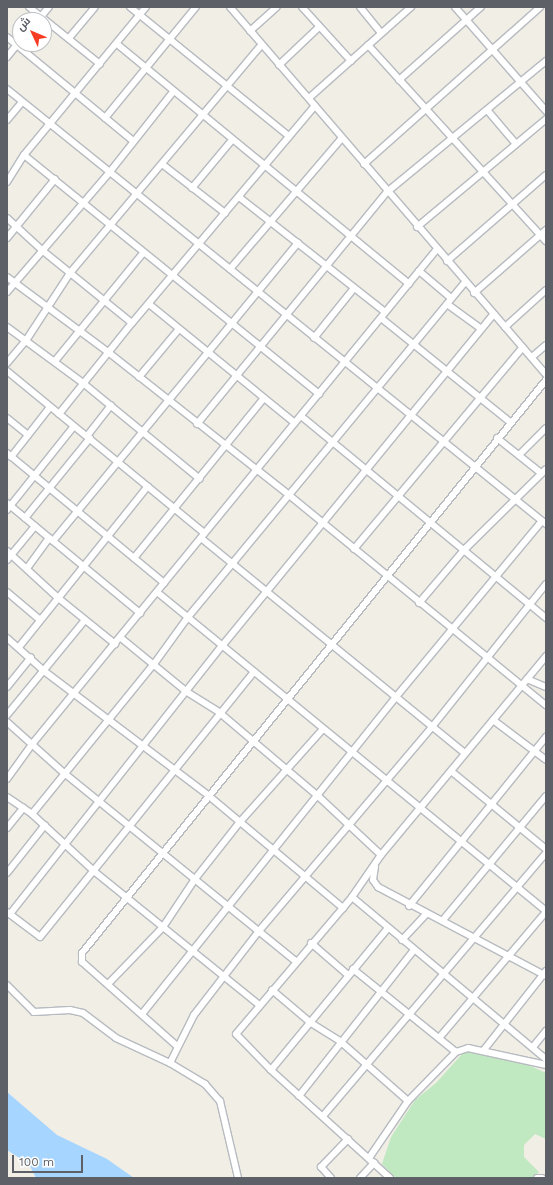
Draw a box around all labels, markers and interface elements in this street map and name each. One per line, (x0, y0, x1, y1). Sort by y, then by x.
north arrow (12, 12, 52, 52)
text: ش (14, 14, 33, 34)
scale bar (14, 1147, 85, 1173)
text: 100 m (19, 1155, 54, 1169)

